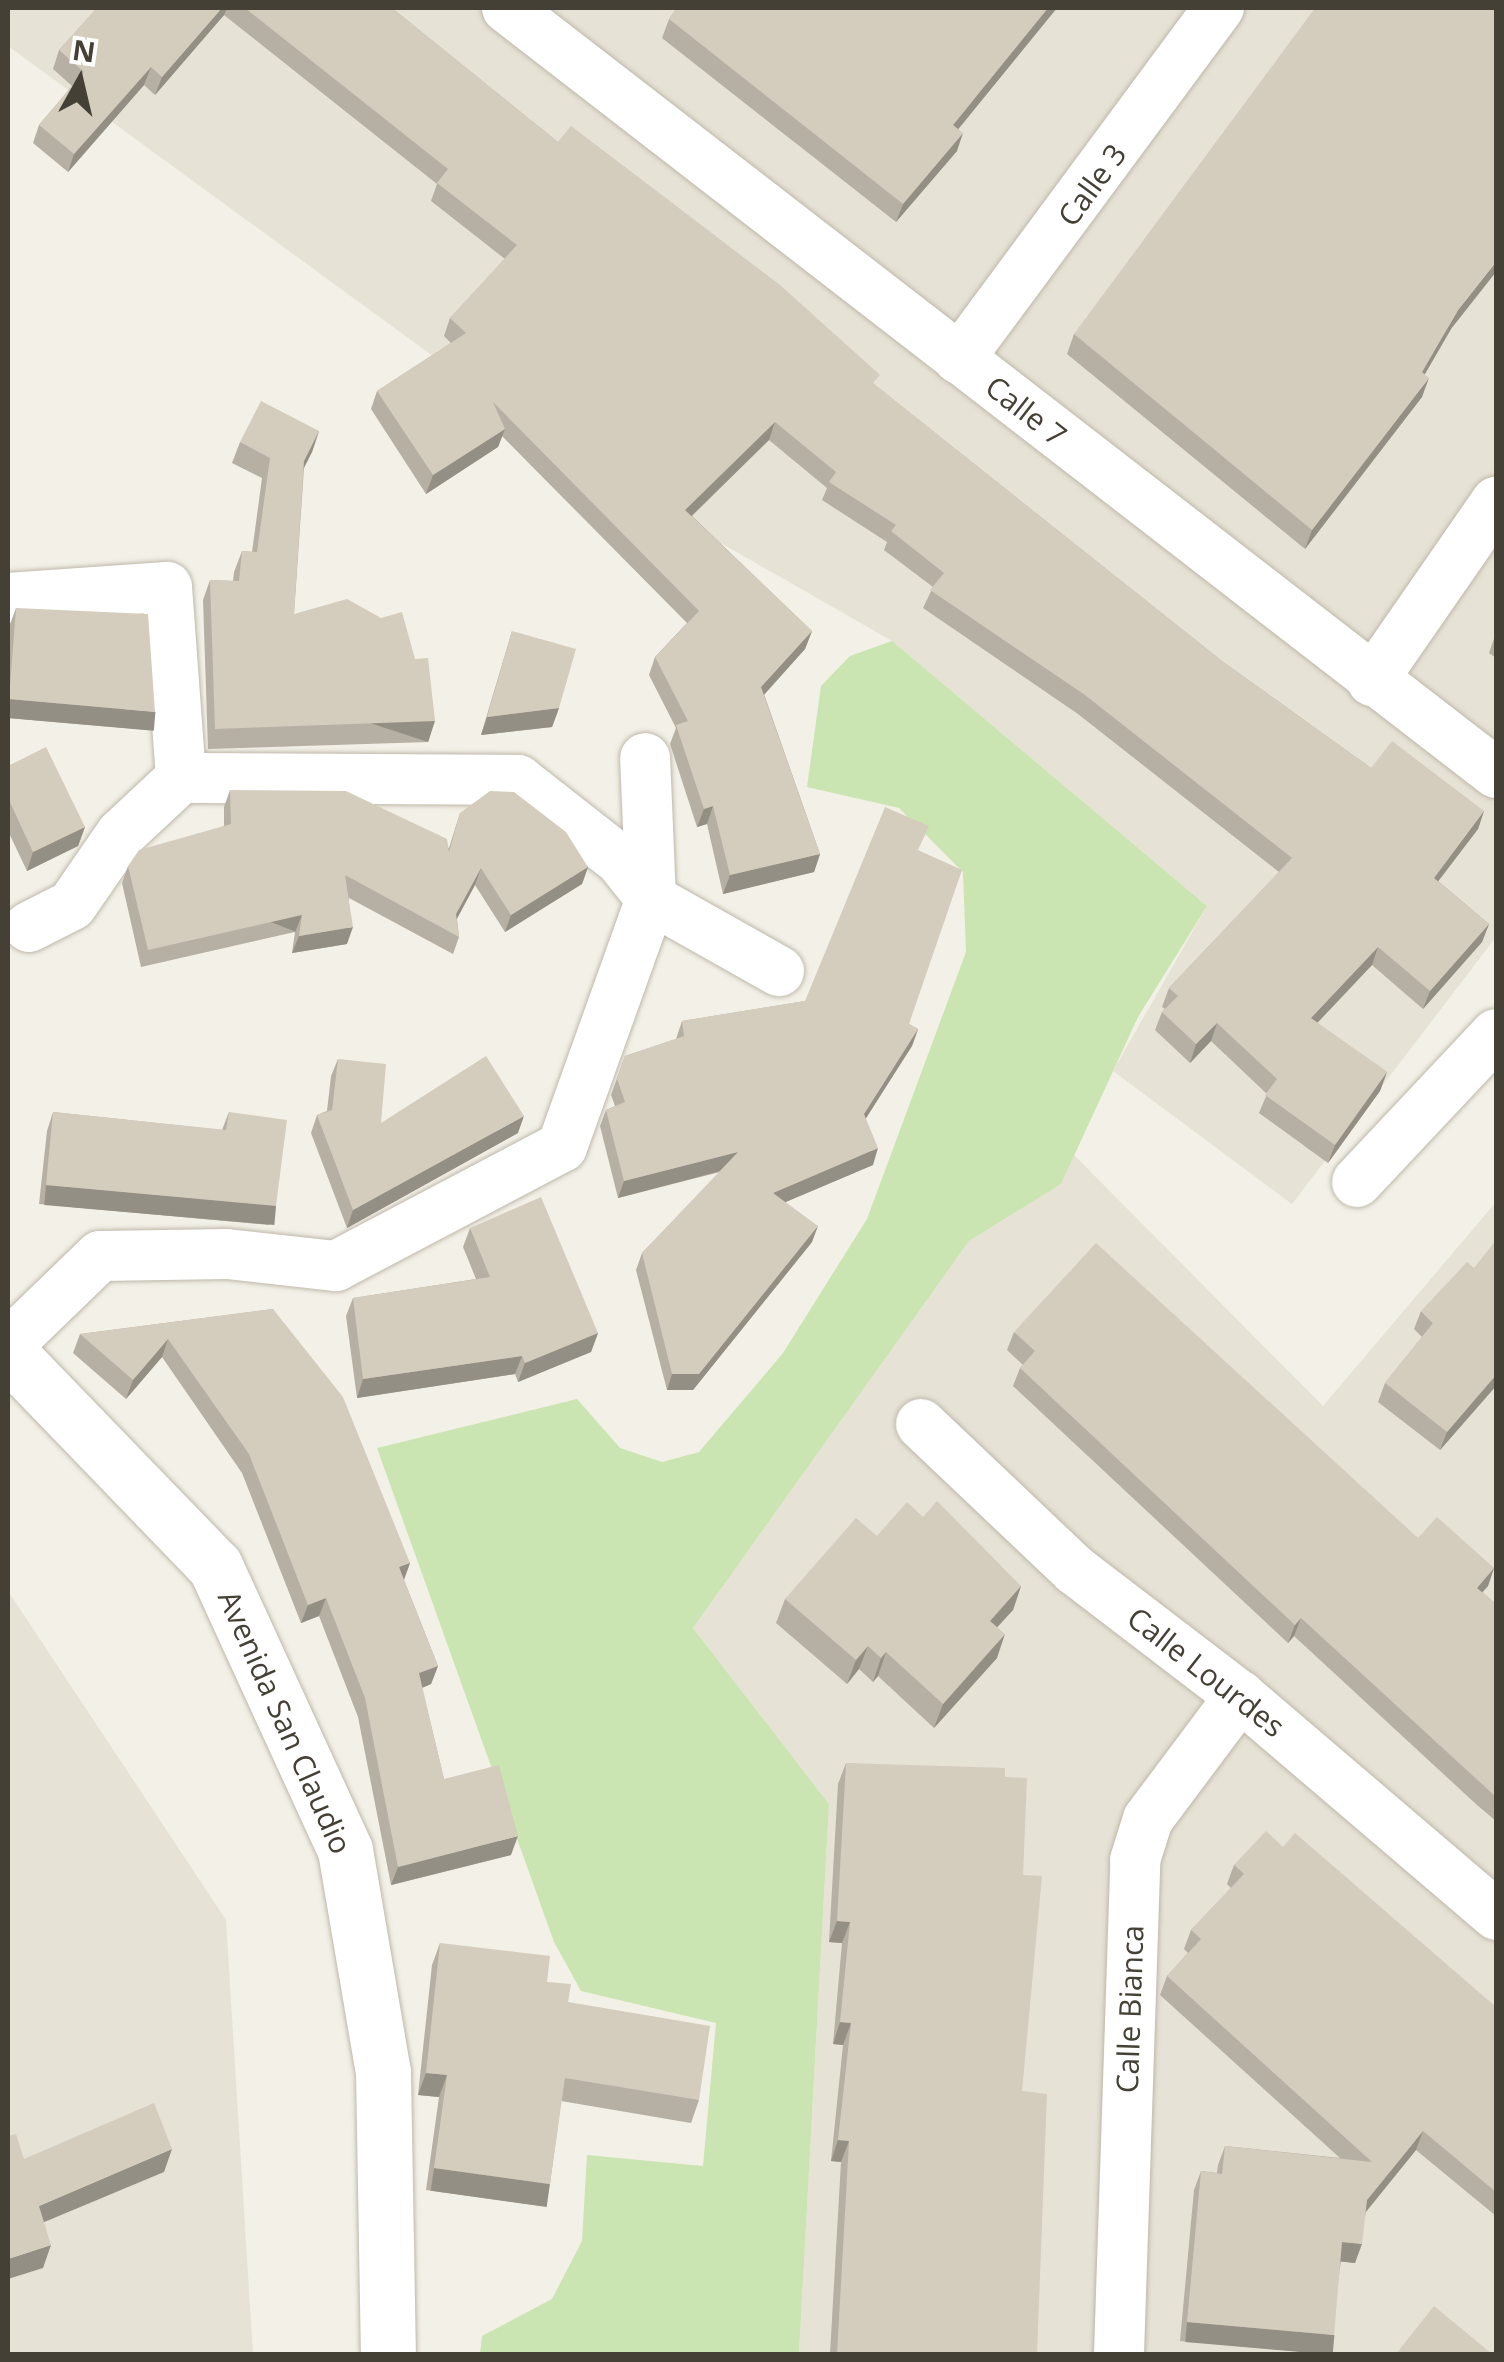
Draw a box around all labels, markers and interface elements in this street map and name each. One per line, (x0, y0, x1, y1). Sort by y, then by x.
north arrow (30, 30, 130, 130)
text: N (70, 30, 98, 71)
street label: Calle 3 (1050, 137, 1134, 233)
street label: Calle 7 (978, 368, 1074, 454)
street label: Avenida San Claudio (211, 1585, 359, 1859)
street label: Calle Lourdes (1120, 1600, 1292, 1744)
street label: Calle Bianca (1109, 1924, 1151, 2094)

